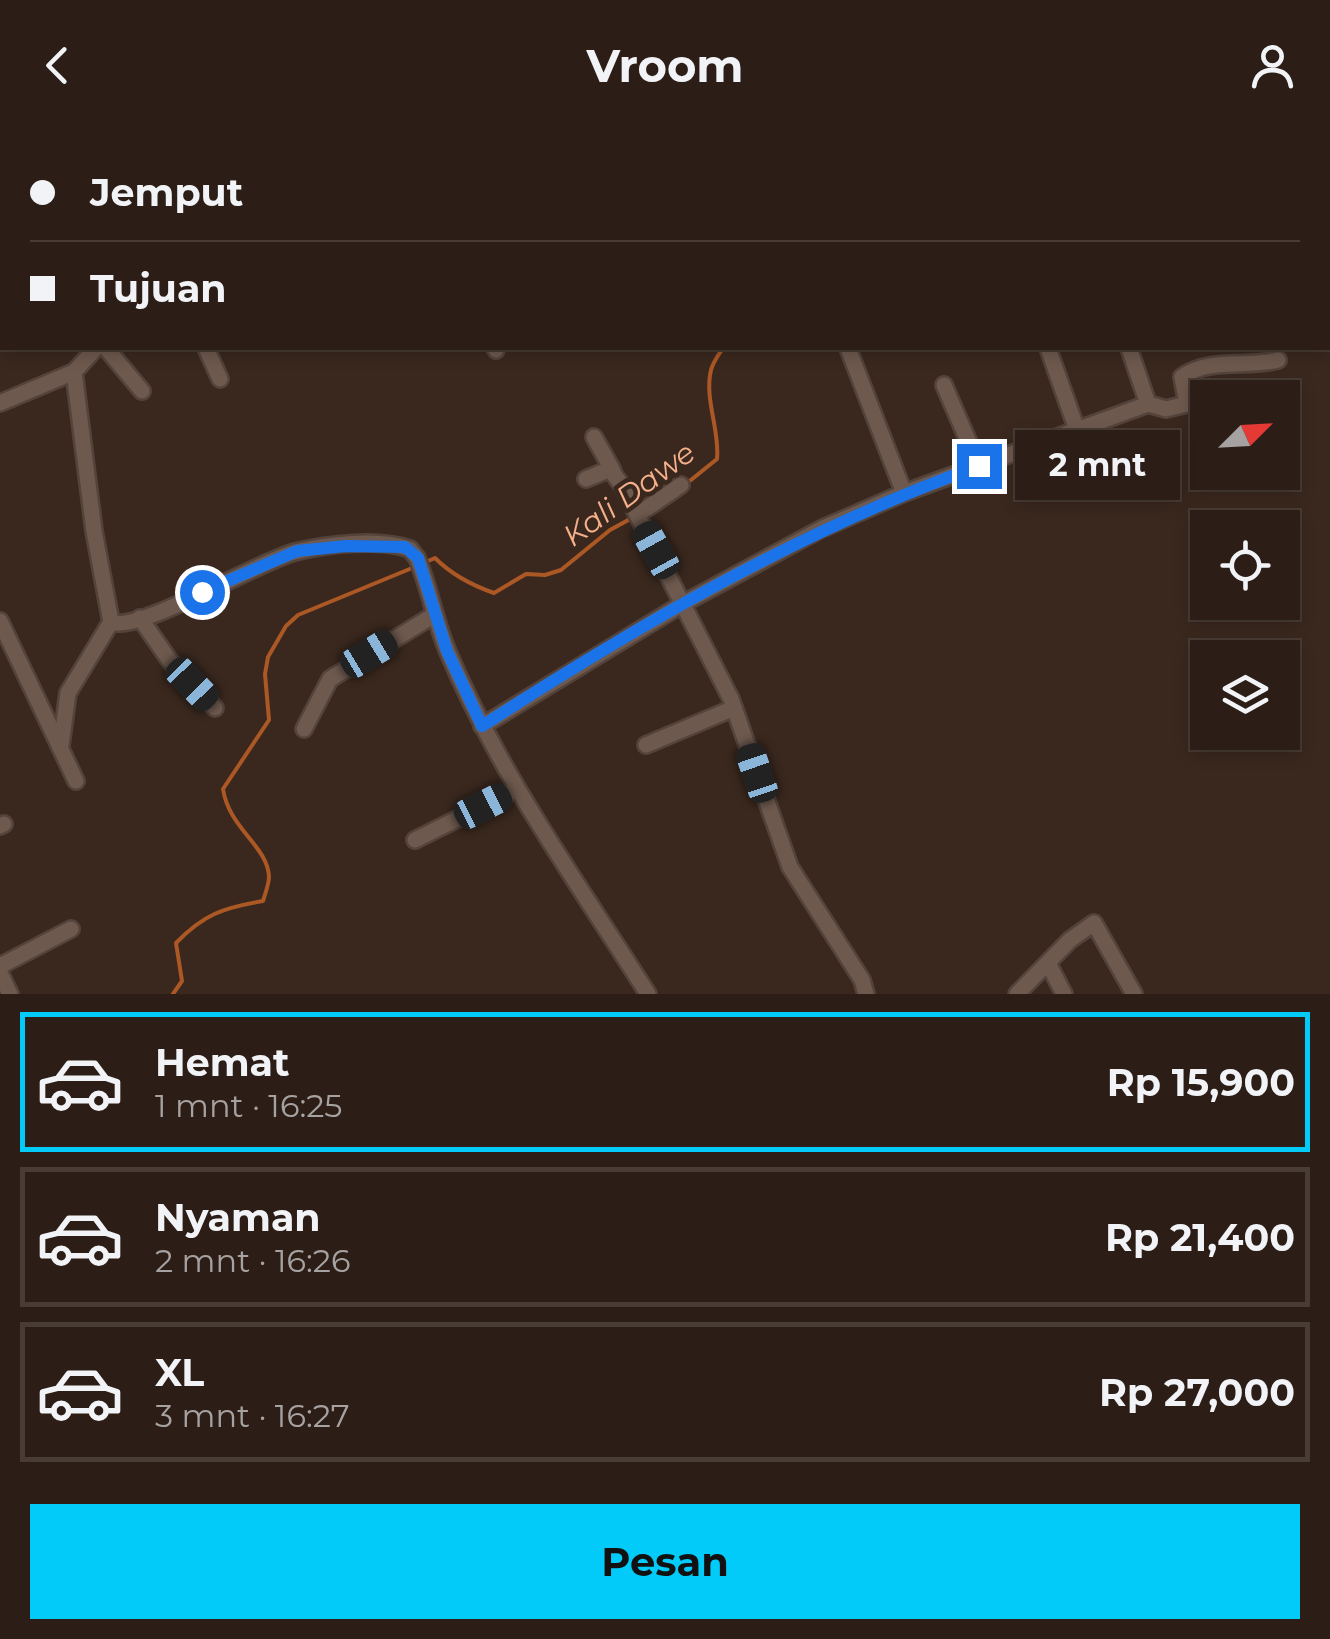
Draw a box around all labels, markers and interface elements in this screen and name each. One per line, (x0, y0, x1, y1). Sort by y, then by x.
icon: back (30, 38, 85, 93)
text: Vroom (586, 38, 744, 93)
icon: person (1245, 38, 1300, 93)
text: Jemput (90, 169, 243, 216)
text: Tujuan (90, 265, 227, 312)
north arrow (1190, 380, 1300, 490)
map controls (1190, 380, 1300, 750)
callout: 2 mnt (1014, 431, 1179, 501)
water label: Kali Dawe (556, 434, 702, 554)
route end (957, 444, 1002, 489)
text: 2 mnt (1049, 445, 1146, 484)
button: locate (1190, 510, 1300, 620)
car (628, 516, 684, 584)
route start (180, 570, 225, 615)
car (336, 626, 402, 682)
button: layers (1190, 640, 1300, 750)
car (160, 652, 224, 716)
car (733, 740, 781, 806)
car (449, 779, 517, 833)
icon: car (35, 1037, 125, 1127)
text: Hemat (155, 1039, 290, 1086)
text: Rp 15,900 (1107, 1059, 1295, 1106)
text: 1 mnt · 16:25 (155, 1086, 342, 1125)
icon: car (35, 1192, 125, 1282)
text: Nyaman (155, 1194, 321, 1241)
text: Rp 21,400 (1105, 1214, 1295, 1261)
text: 2 mnt · 16:26 (155, 1241, 350, 1280)
icon: car (35, 1347, 125, 1437)
text: XL (155, 1349, 204, 1396)
text: Rp 27,000 (1099, 1369, 1295, 1416)
text: 3 mnt · 16:27 (155, 1396, 350, 1435)
button: Pesan (30, 1504, 1300, 1619)

